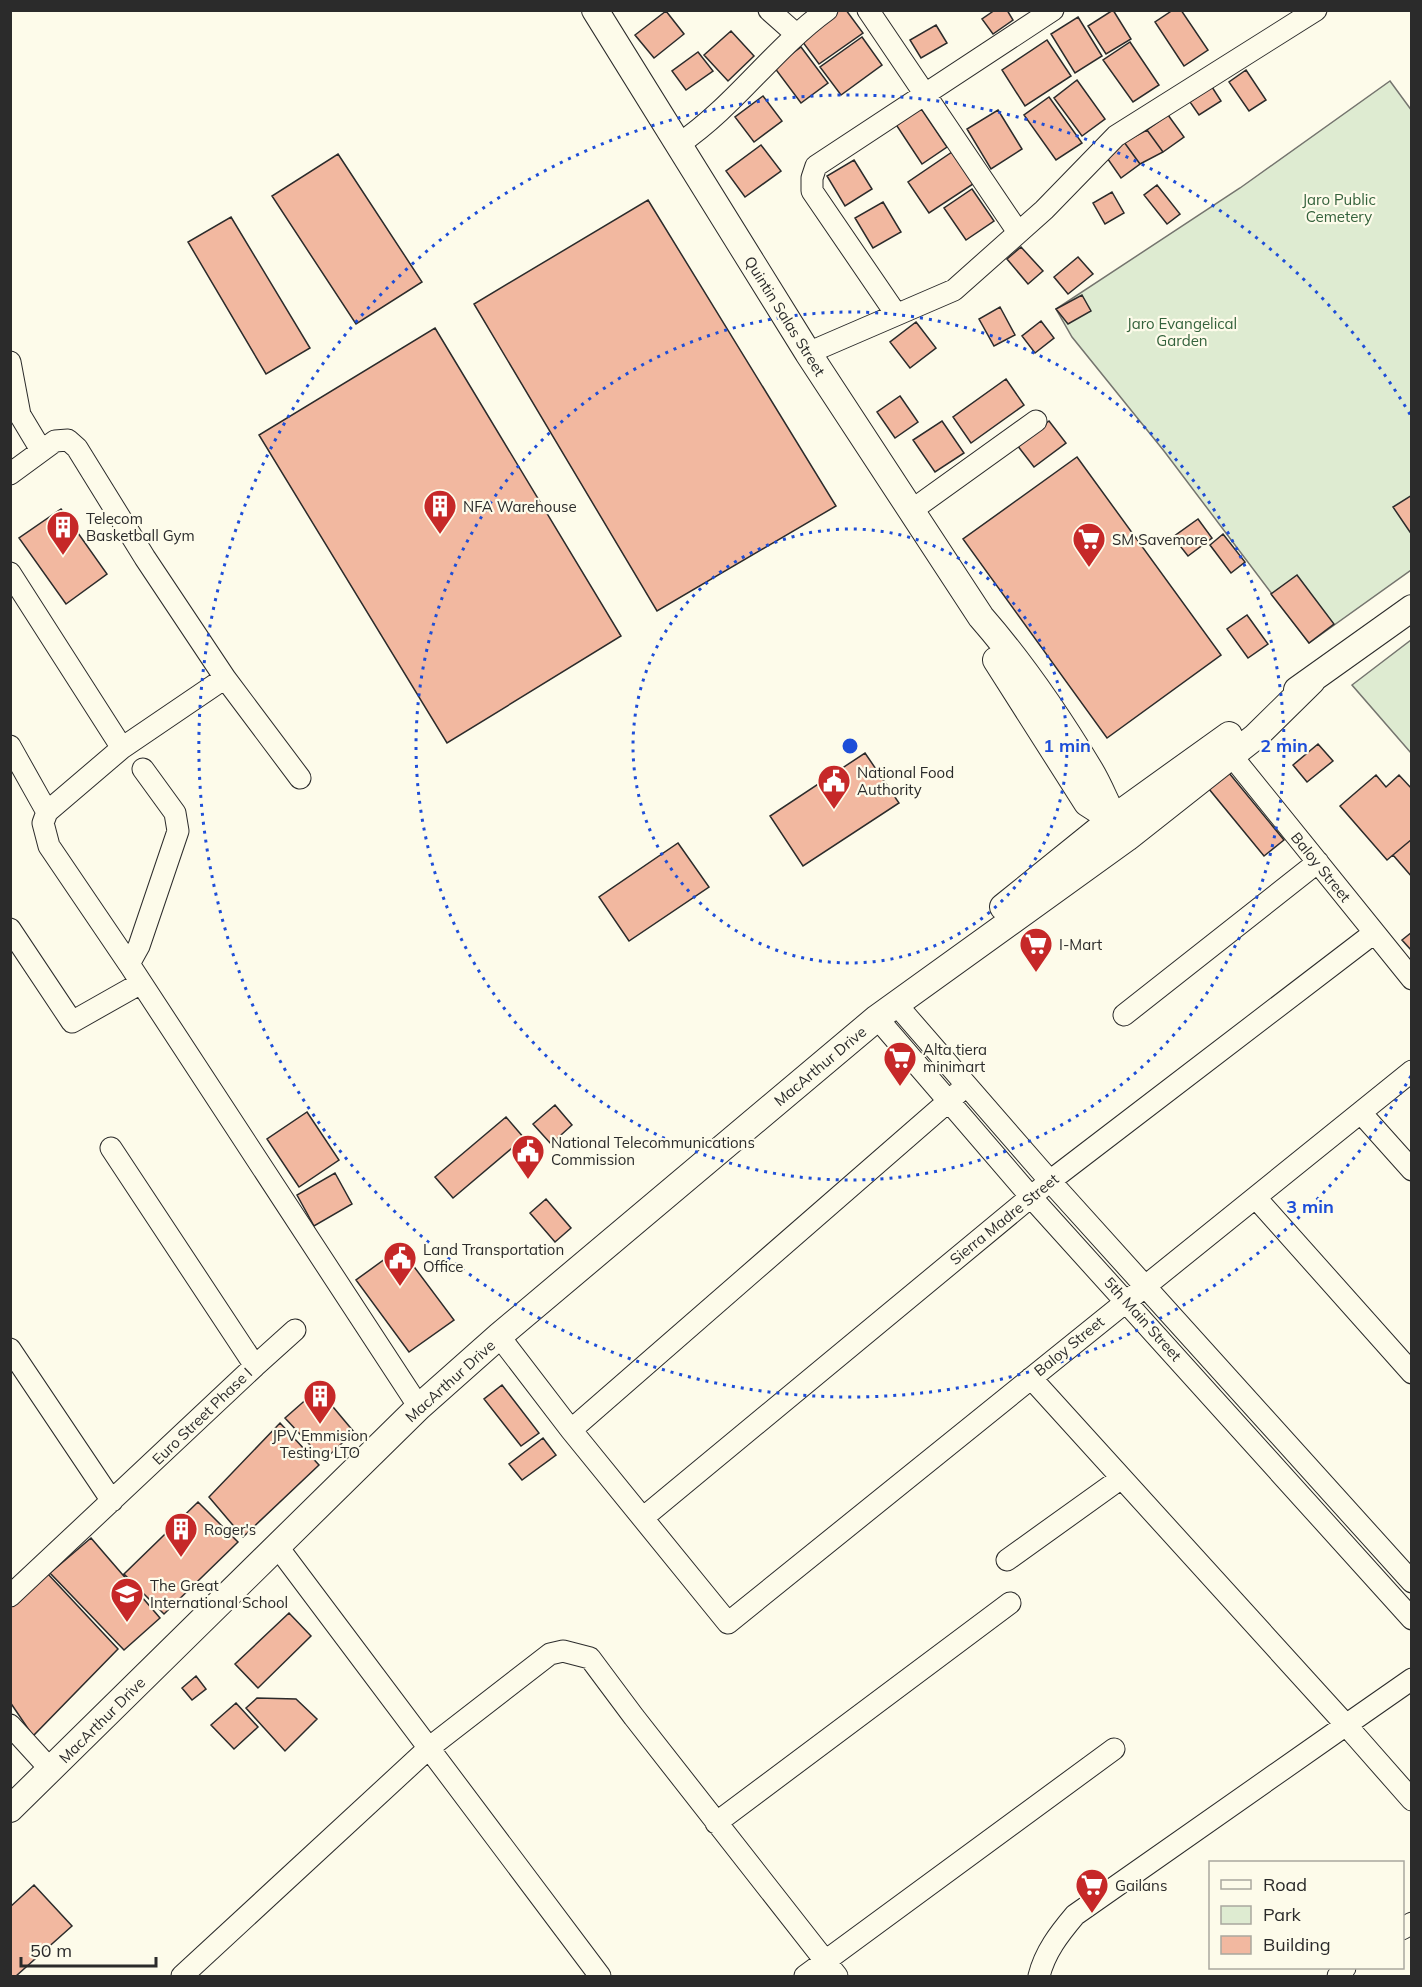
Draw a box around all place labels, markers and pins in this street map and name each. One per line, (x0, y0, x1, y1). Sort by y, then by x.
building icon: NFA Warehouse (422, 488, 458, 535)
place label: NFA Warehouse (463, 497, 577, 516)
building icon: Telecom Basketball Gym (45, 509, 81, 556)
place label: Telecom Basketball Gym (86, 509, 195, 545)
supermarket icon: SM Savemore (1071, 521, 1107, 568)
place label: SM Savemore (1112, 530, 1208, 549)
centre of rings (840, 736, 860, 756)
public building icon: National Food Authority (816, 763, 852, 810)
place label: National Food Authority (857, 763, 954, 799)
supermarket icon: I-Mart (1018, 926, 1054, 973)
place label: I-Mart (1059, 935, 1102, 954)
supermarket icon: Alta tiera minimart (882, 1040, 918, 1087)
place label: Alta tiera minimart (923, 1040, 987, 1076)
public building icon: National Telecommunications Commission (510, 1133, 546, 1180)
place label: National Telecommunications Commission (551, 1133, 755, 1169)
public building icon: Land Transportation Office (382, 1240, 418, 1287)
place label: Land Transportation Office (423, 1240, 564, 1276)
building icon: JPV Emmision Testing LTO (302, 1378, 338, 1425)
place label: JPV Emmision Testing LTO (272, 1426, 368, 1462)
building icon: Roger's (163, 1511, 199, 1558)
place label: Roger's (204, 1520, 256, 1539)
school or university icon: The Great International School (109, 1576, 145, 1623)
place label: The Great International School (150, 1576, 288, 1612)
supermarket icon: Gailans (1074, 1867, 1110, 1914)
place label: Gailans (1115, 1876, 1167, 1895)

